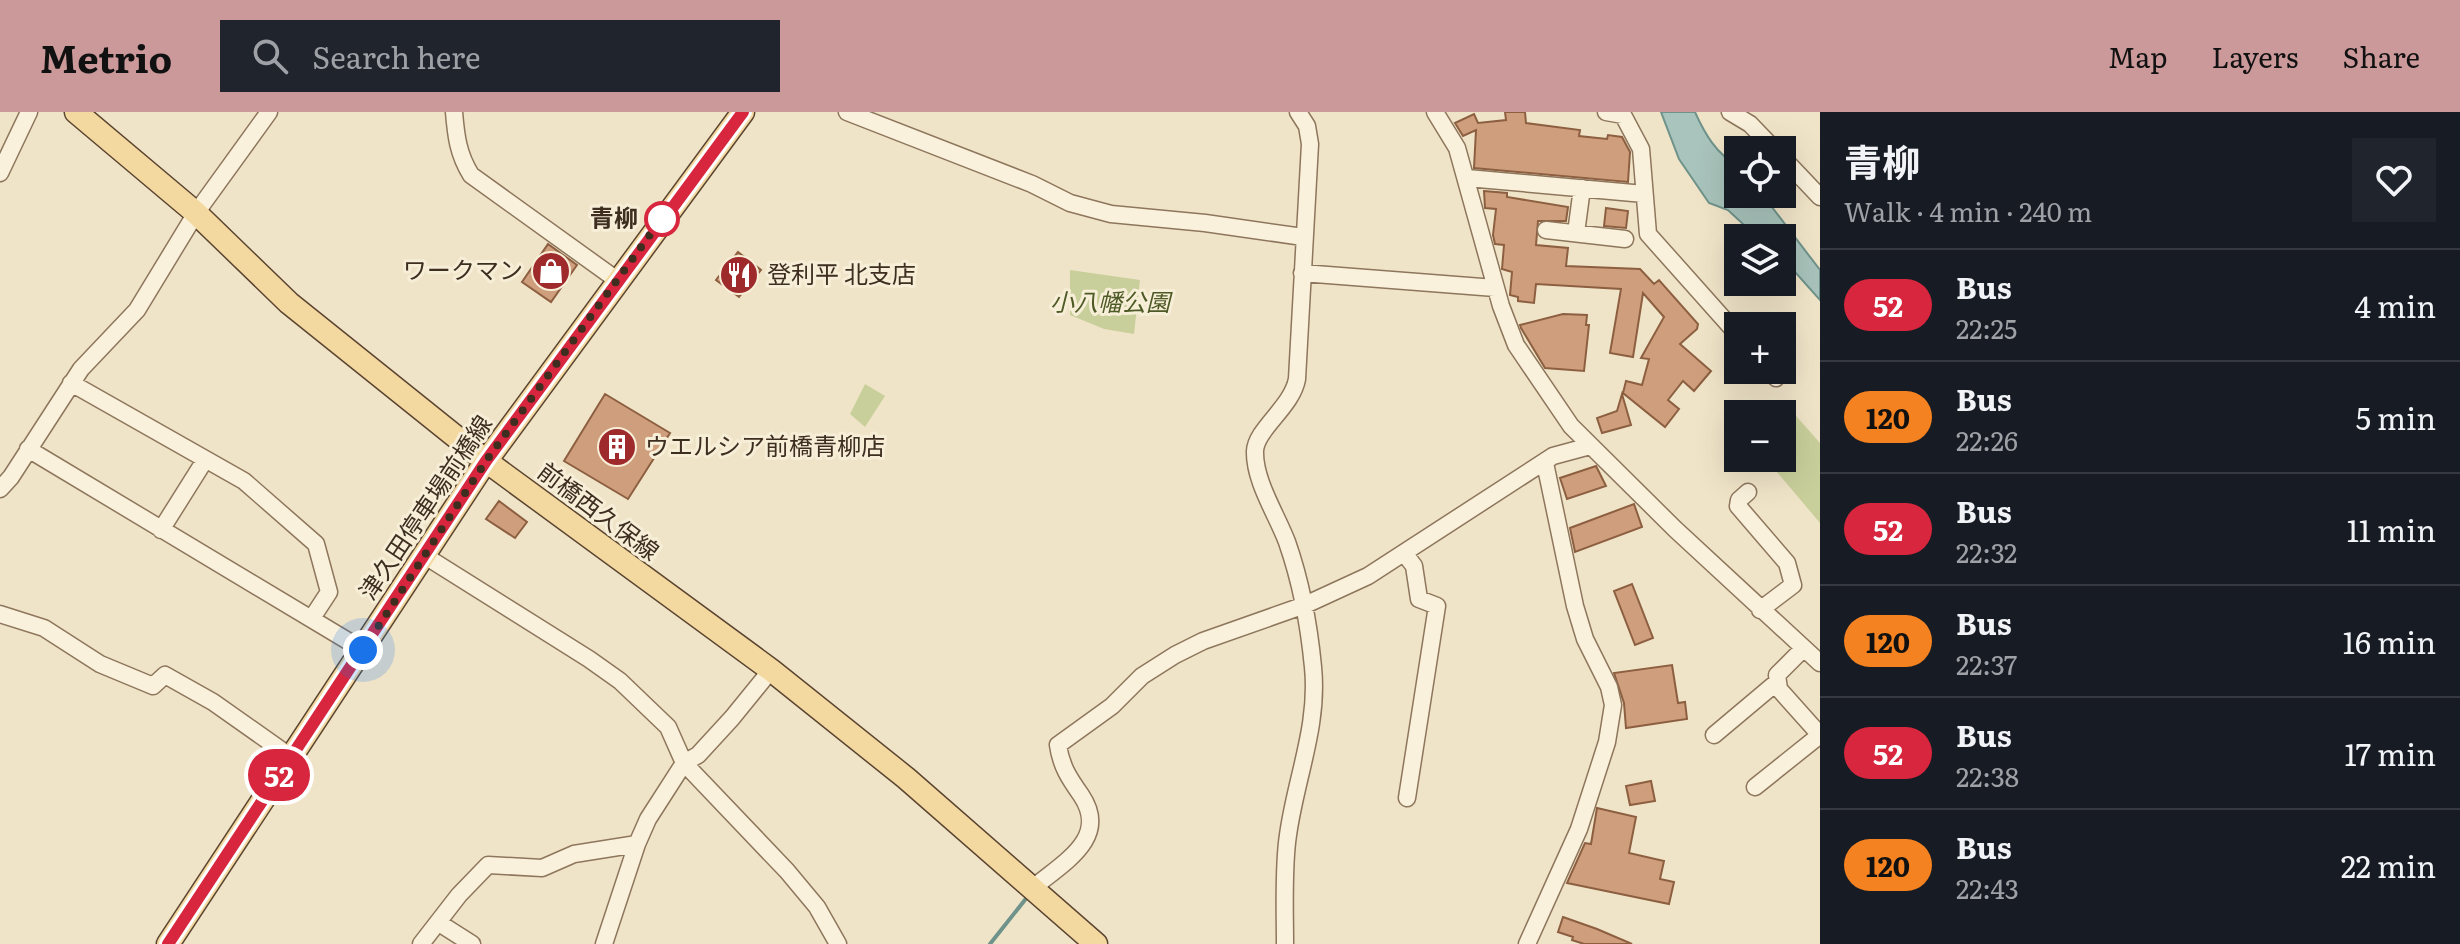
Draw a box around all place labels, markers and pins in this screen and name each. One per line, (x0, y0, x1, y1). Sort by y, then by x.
place label: 青柳 (590, 199, 638, 234)
marker: 青柳 (645, 202, 679, 236)
shop icon: ワークマン (530, 250, 572, 292)
place label: ワークマン (403, 251, 523, 286)
restaurant icon: 登利平 北支店 (718, 254, 760, 296)
place label: 登利平 北支店 (767, 255, 916, 290)
building icon: ウエルシア前橋青柳店 (596, 426, 638, 468)
place label: ウエルシア前橋青柳店 (645, 427, 885, 462)

